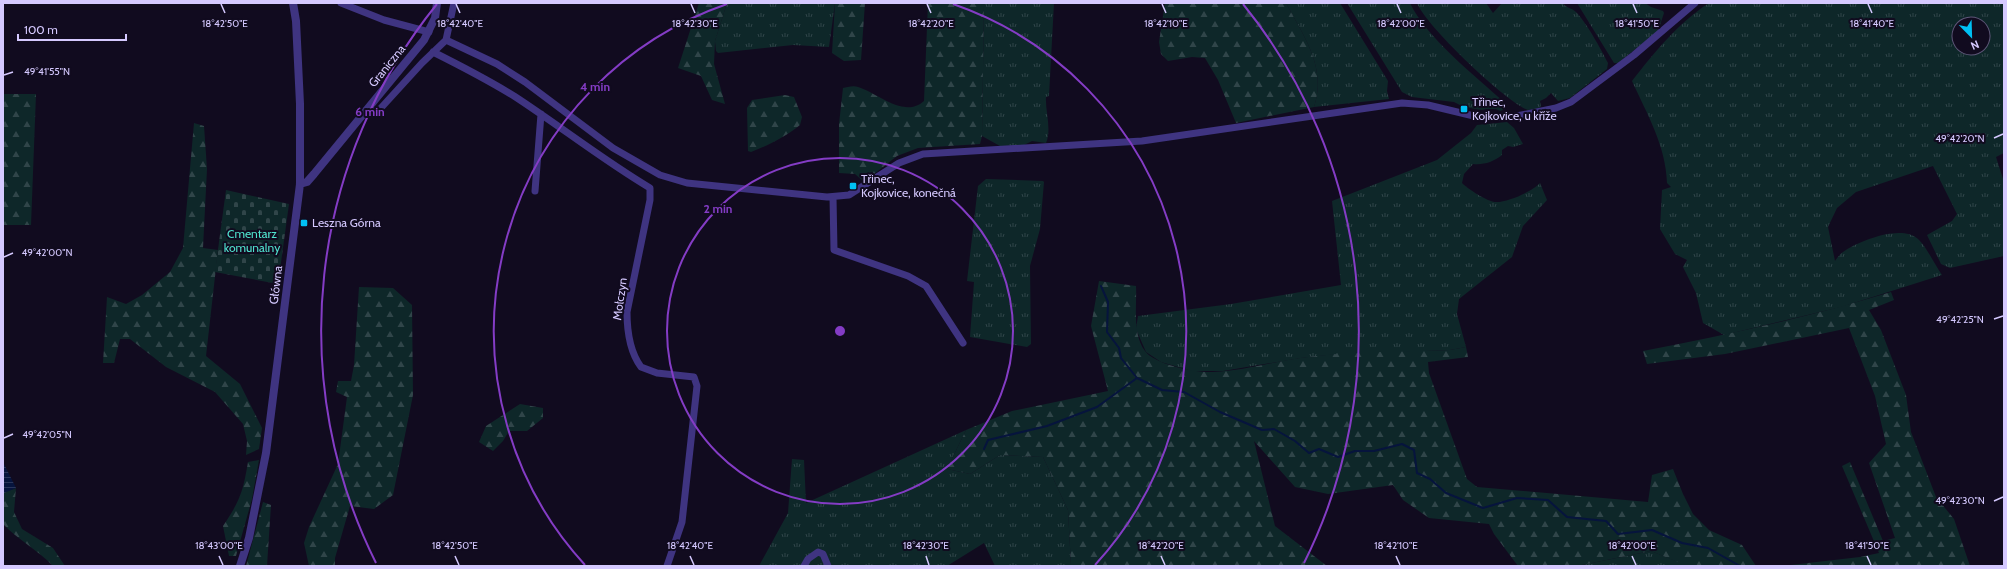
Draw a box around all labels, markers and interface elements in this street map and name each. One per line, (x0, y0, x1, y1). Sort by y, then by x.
scale bar (18, 16, 126, 42)
north arrow (1951, 16, 1991, 56)
text: 18°42'50"E (202, 17, 248, 30)
text: 18°42'40"E (437, 17, 483, 30)
text: 18°42'30"E (672, 17, 718, 30)
text: 18°42'20"E (908, 17, 954, 30)
text: 18°42'10"E (1144, 17, 1188, 30)
text: 18°42'00"E (1377, 17, 1425, 30)
text: 18°41'50"E (1615, 17, 1659, 30)
text: 18°41'40"E (1850, 17, 1894, 30)
text: 100 m (24, 22, 58, 37)
text: N (1969, 37, 1981, 53)
street label: Graniczna (365, 41, 408, 90)
text: 49°41'55"N (24, 65, 70, 78)
text: 4 min (580, 79, 610, 94)
place label: Třinec, Kojkovice, u kříže (1472, 94, 1557, 123)
text: 6 min (355, 104, 385, 119)
marker: Třinec, Kojkovice, u kříže (1459, 104, 1469, 114)
text: 49°42'20"N (1935, 132, 1985, 145)
place label: Třinec, Kojkovice, konečná (861, 171, 956, 200)
marker: Třinec, Kojkovice, konečná (848, 181, 858, 191)
text: 2 min (704, 201, 732, 216)
place label: Leszna Górna (312, 215, 381, 230)
marker: Leszna Górna (299, 218, 309, 228)
park label: Cmentarz komunalny (224, 226, 280, 255)
text: 49°42'00"N (21, 246, 73, 259)
street label: Główna (266, 265, 285, 305)
street label: Mołczyn (609, 276, 630, 321)
text: 49°42'25"N (1936, 313, 1984, 326)
centre of rings (833, 324, 847, 338)
text: 49°42'05"N (22, 428, 72, 441)
text: 49°42'30"N (1935, 494, 1985, 507)
text: 18°43'00"E (195, 539, 243, 552)
text: 18°42'50"E (432, 539, 478, 552)
text: 18°42'40"E (667, 539, 713, 552)
text: 18°42'30"E (903, 539, 949, 552)
text: 18°42'20"E (1138, 539, 1184, 552)
text: 18°42'10"E (1374, 539, 1418, 552)
text: 18°42'00"E (1608, 539, 1656, 552)
text: 18°41'50"E (1845, 539, 1889, 552)

